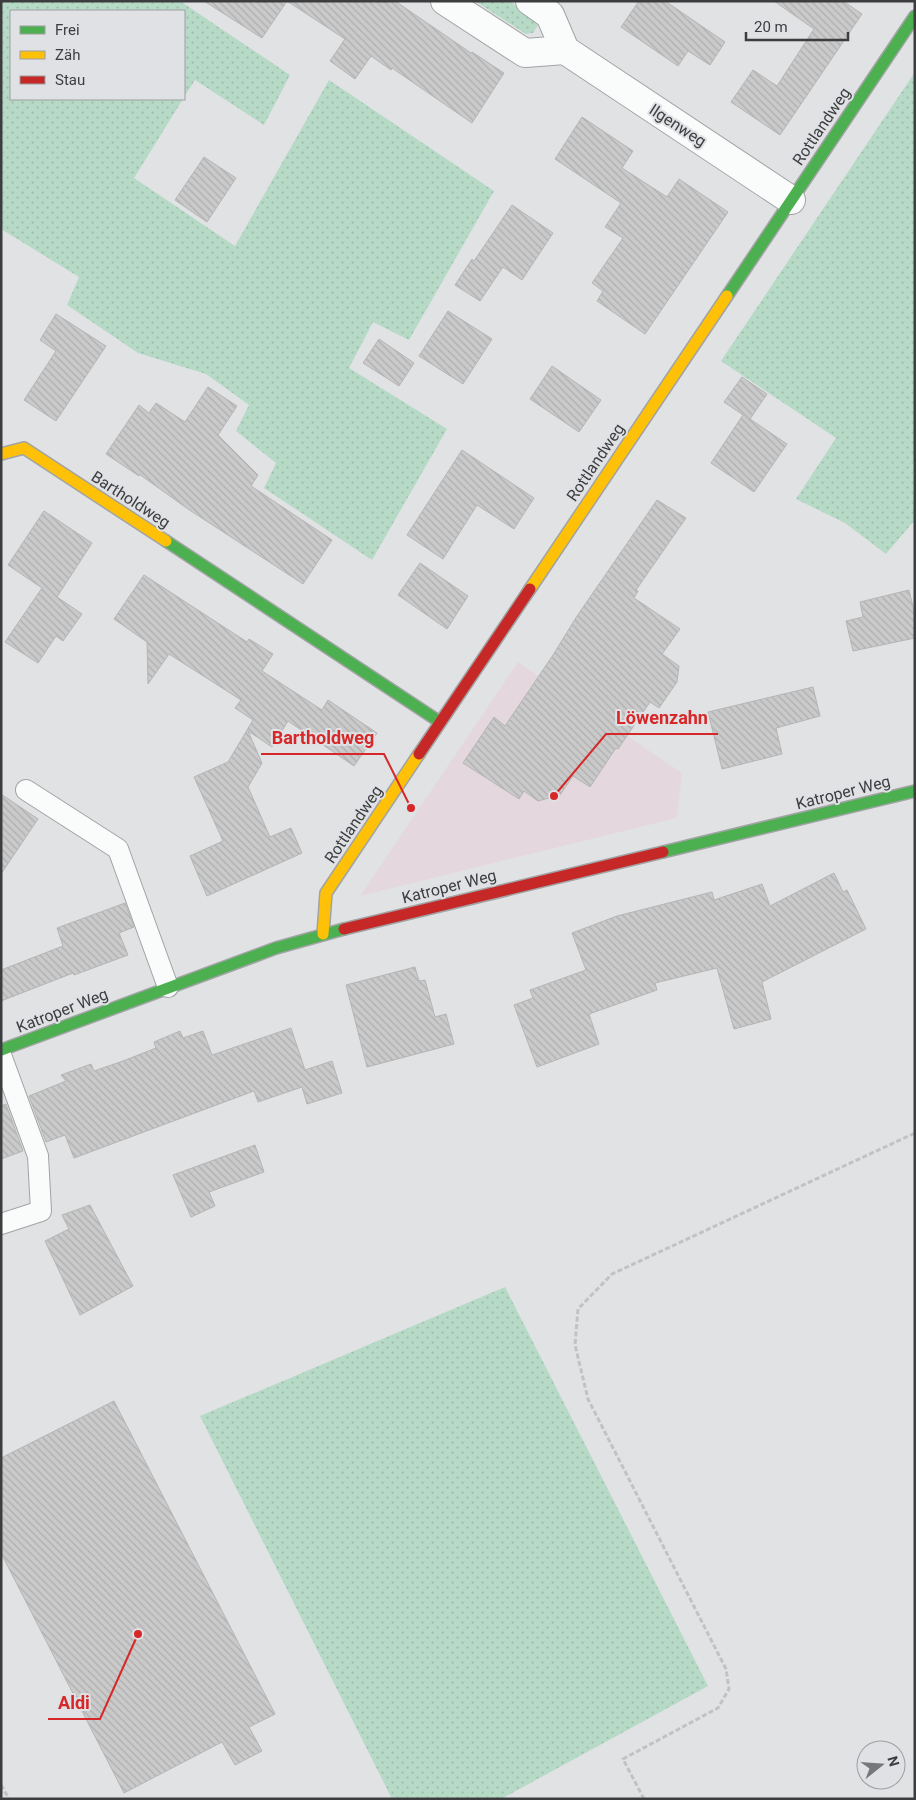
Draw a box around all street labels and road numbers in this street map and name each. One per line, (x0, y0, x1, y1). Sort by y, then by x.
street label: Rottlandweg (789, 84, 854, 169)
street label: Ilgenweg (646, 100, 710, 151)
street label: Rottlandweg (563, 420, 628, 505)
street label: Bartholdweg (88, 467, 174, 532)
street label: Katroper Weg (794, 772, 892, 813)
street label: Rottlandweg (321, 782, 386, 867)
street label: Katroper Weg (400, 866, 498, 907)
street label: Katroper Weg (14, 984, 111, 1037)

